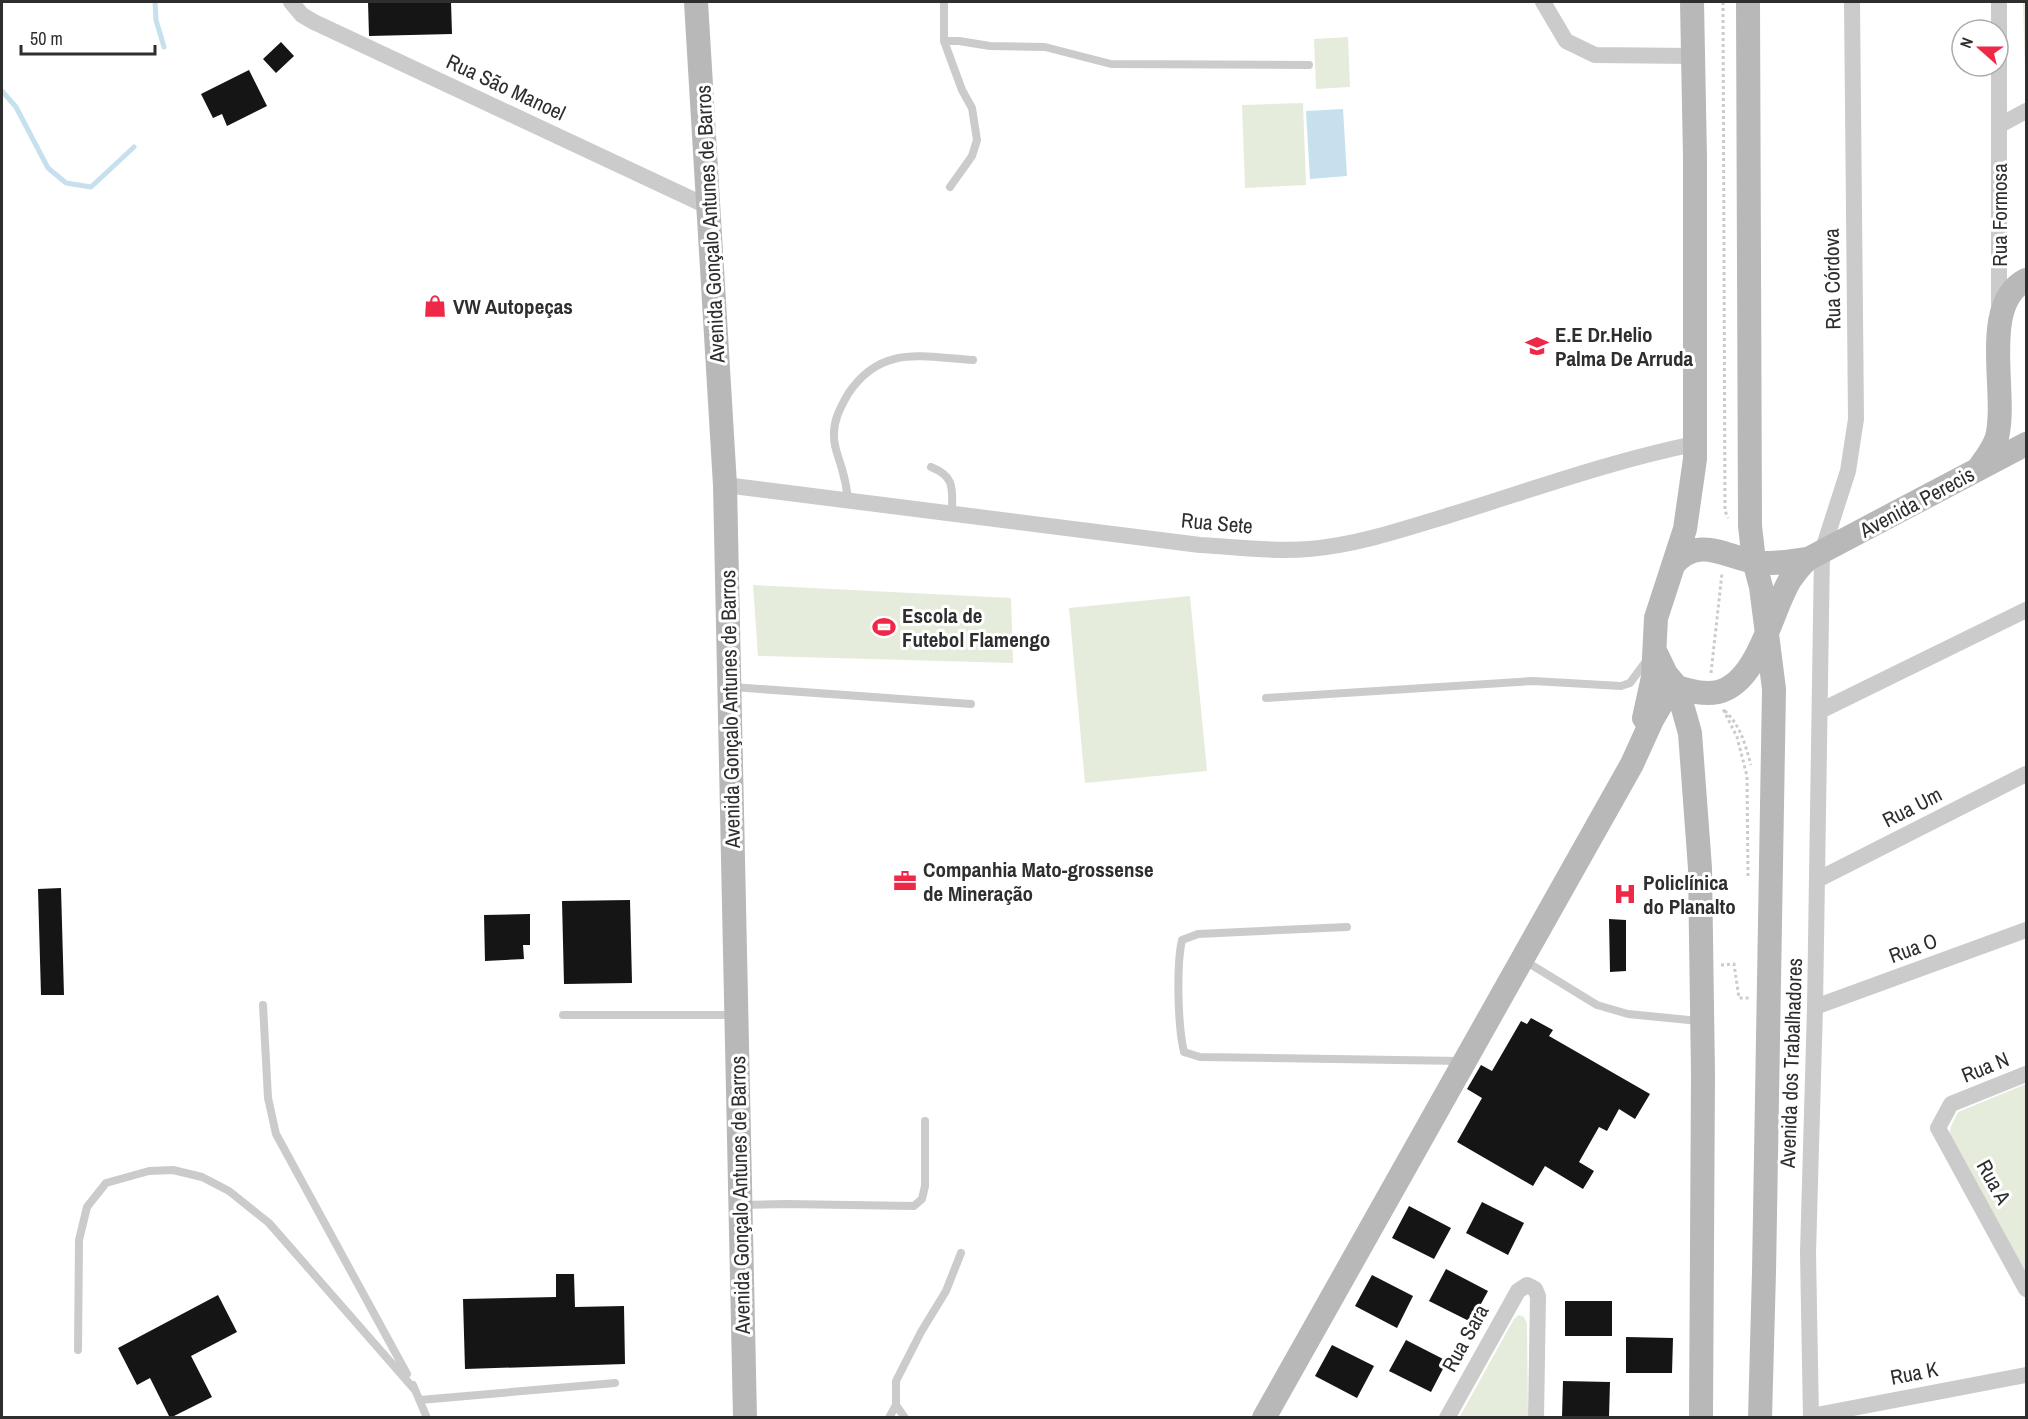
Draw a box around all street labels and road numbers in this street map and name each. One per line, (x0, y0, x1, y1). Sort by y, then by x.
street label: Rua São Manoel (442, 47, 570, 127)
street label: Avenida Gonçalo Antunes de Barros (688, 84, 732, 365)
street label: Rua Formosa (1985, 163, 2014, 267)
street label: Rua Córdova (1817, 228, 1847, 330)
street label: Avenida Perecis (1854, 460, 1979, 545)
street label: Rua Sete (1180, 505, 1254, 541)
street label: Avenida Gonçalo Antunes de Barros (713, 570, 747, 849)
street label: Rua Um (1877, 780, 1947, 834)
street label: Rua O (1885, 926, 1941, 970)
street label: Avenida dos Trabalhadores (1773, 957, 1809, 1170)
street label: Rua N (1957, 1044, 2013, 1090)
street label: Avenida Gonçalo Antunes de Barros (723, 1056, 757, 1335)
street label: Rua A (1970, 1154, 2018, 1210)
street label: Rua Sara (1435, 1299, 1496, 1377)
street label: Rua K (1888, 1354, 1941, 1392)

